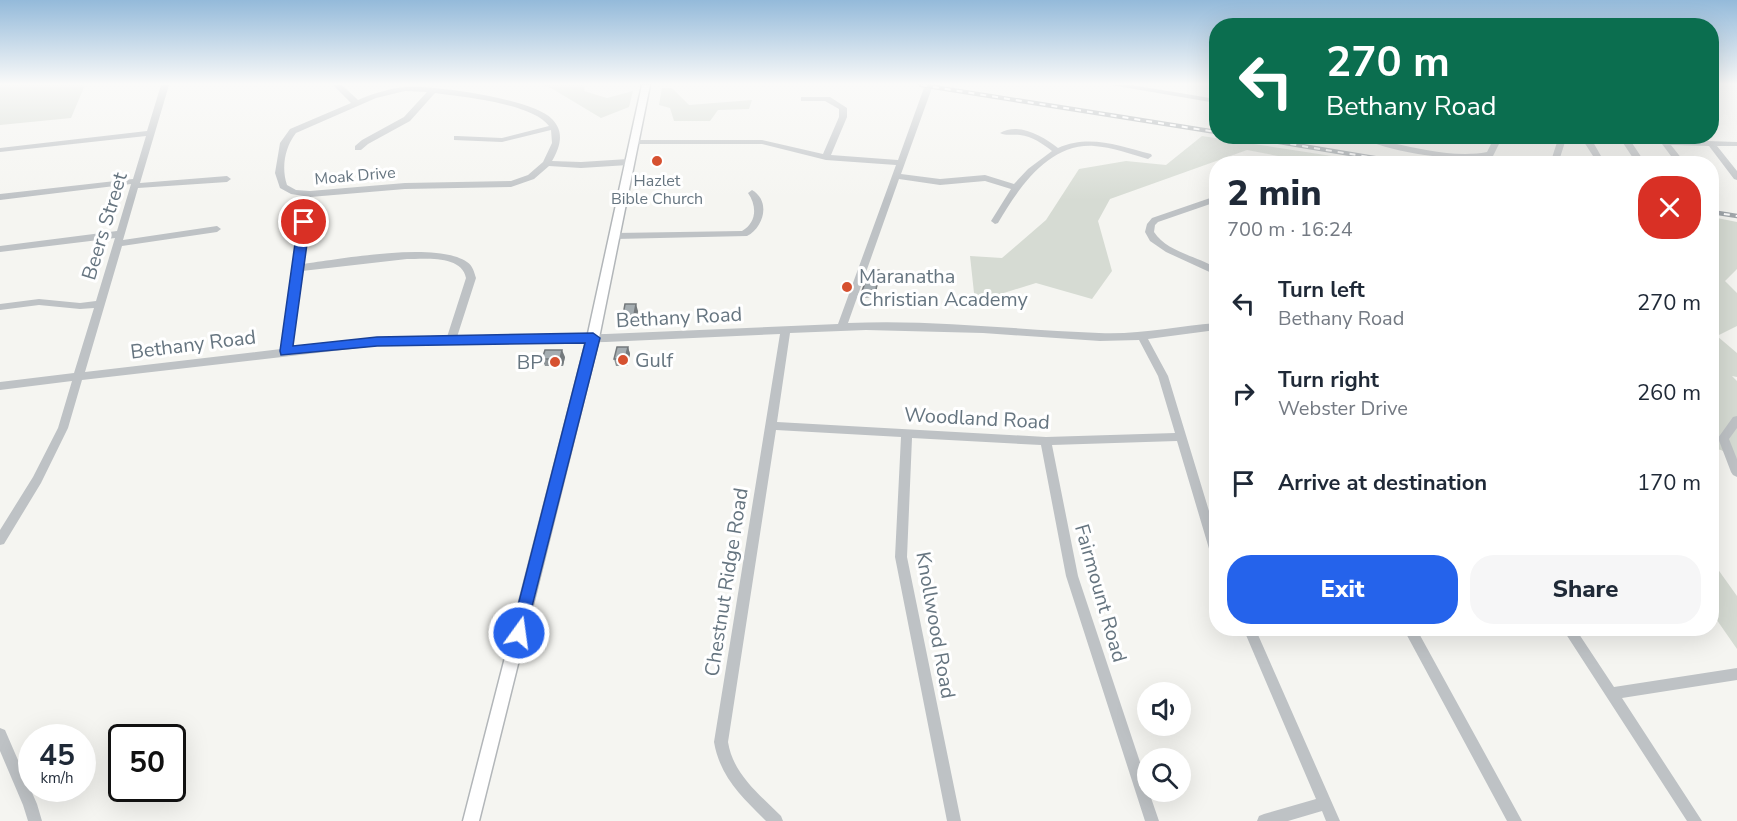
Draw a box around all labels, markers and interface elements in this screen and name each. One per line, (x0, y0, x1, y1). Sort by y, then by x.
text: 270 m (1326, 34, 1450, 91)
icon: left (1227, 42, 1305, 120)
text: Bethany Road (1326, 88, 1497, 125)
marker: Hazlet Bible Church (650, 154, 664, 168)
street label: Moak Drive (314, 162, 396, 190)
street label: Beers Street (75, 168, 134, 283)
text: 2 min (1227, 169, 1322, 218)
place label: Hazlet Bible Church (611, 170, 703, 210)
button: close (1638, 176, 1701, 239)
pin (278, 196, 329, 247)
icon: arrive (287, 205, 320, 238)
text: 700 m · 16:24 (1227, 216, 1353, 243)
place label: Maranatha Christian Academy (859, 263, 1028, 313)
text: Turn left (1278, 275, 1365, 305)
marker: Maranatha Christian Academy (840, 280, 854, 294)
icon: left (1227, 287, 1260, 320)
text: 270 m (1637, 288, 1701, 318)
street label: Bethany Road (615, 301, 743, 334)
text: Bethany Road (1278, 305, 1404, 332)
street label: Bethany Road (129, 323, 257, 366)
place label: Gulf (635, 347, 674, 374)
place label: BP (517, 349, 543, 376)
marker: Gulf (616, 353, 630, 367)
marker: BP (548, 355, 562, 369)
text: Turn right (1278, 365, 1379, 395)
icon: right (1227, 377, 1260, 410)
text: 260 m (1637, 378, 1701, 408)
text: Webster Drive (1278, 395, 1408, 422)
street label: Woodland Road (903, 401, 1051, 436)
icon: arrive (1227, 467, 1260, 500)
text: Arrive at destination (1278, 468, 1487, 498)
text: 170 m (1637, 468, 1701, 498)
street label: Chestnut Ridge Road (698, 486, 755, 678)
street label: Fairmount Road (1068, 521, 1133, 665)
street label: Knollwood Road (909, 549, 962, 701)
button: Exit (1227, 555, 1458, 624)
button: Share (1470, 555, 1701, 624)
position arrow (487, 601, 551, 665)
map controls (1137, 682, 1191, 802)
button: sound (1137, 682, 1191, 736)
speed limit sign: 50 (108, 724, 186, 802)
text: 45 (39, 735, 75, 776)
button: search (1137, 748, 1191, 802)
text: km/h (40, 768, 74, 788)

